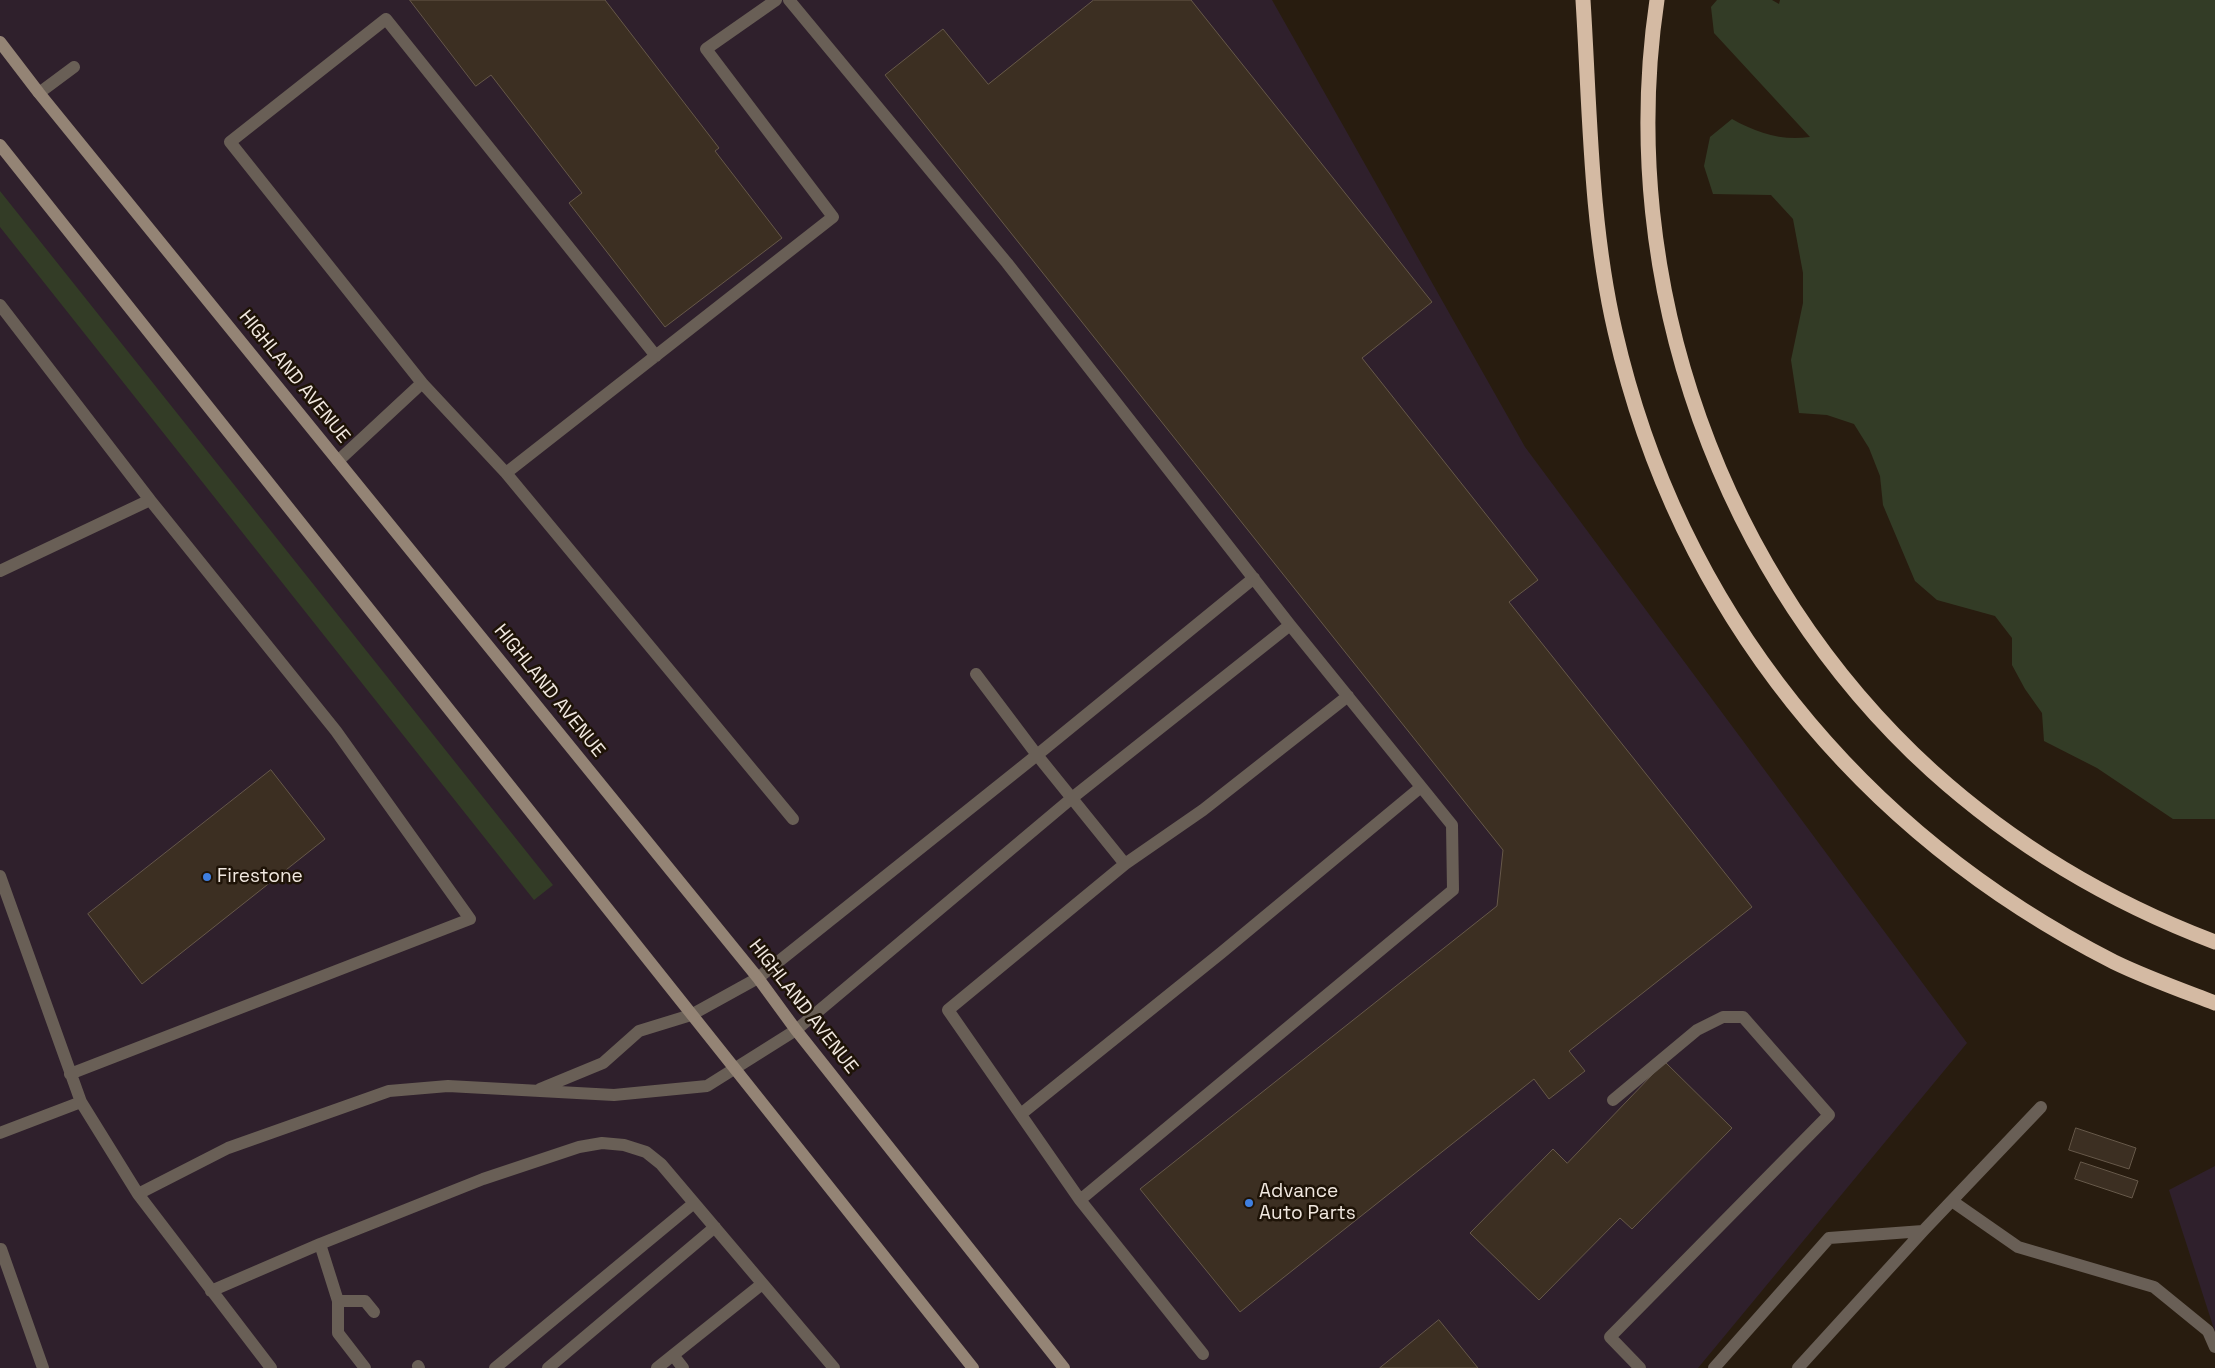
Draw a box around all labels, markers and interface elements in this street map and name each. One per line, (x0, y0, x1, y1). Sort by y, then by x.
street label: HIGHLAND AVENUE (234, 306, 354, 448)
street label: HIGHLAND AVENUE (489, 620, 609, 762)
place label: Firestone (217, 866, 303, 888)
marker: Firestone (201, 871, 213, 883)
street label: HIGHLAND AVENUE (744, 935, 862, 1079)
place label: Advance Auto Parts (1259, 1181, 1356, 1225)
marker: Advance Auto Parts (1243, 1197, 1255, 1209)

